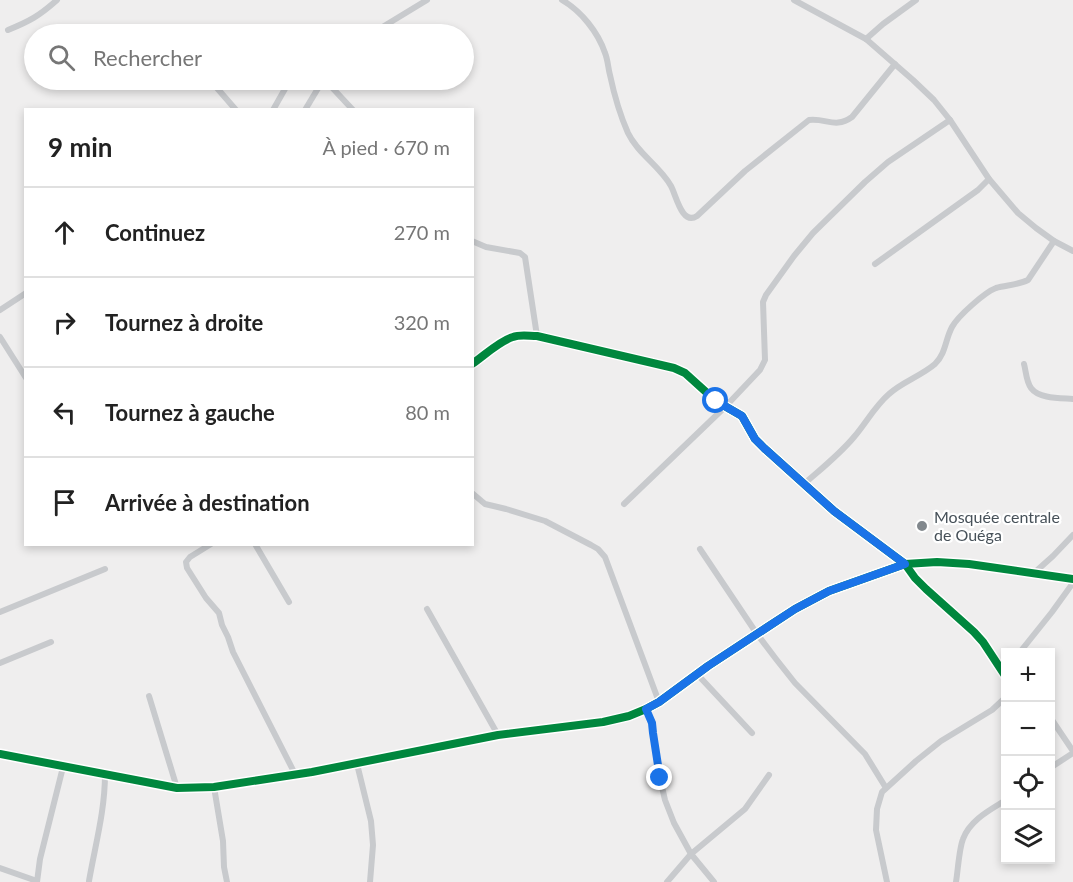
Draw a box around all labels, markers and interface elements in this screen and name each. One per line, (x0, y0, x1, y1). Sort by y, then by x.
search box (24, 24, 474, 90)
icon: search (45, 41, 78, 74)
text: Rechercher (93, 44, 202, 71)
text: 9 min (48, 131, 112, 163)
text: À pied · 670 m (322, 135, 450, 159)
icon: ahead (48, 216, 81, 249)
text: Continuez (105, 219, 205, 246)
text: 270 m (394, 220, 450, 244)
icon: right (48, 306, 81, 339)
text: Tournez à droite (105, 309, 263, 336)
text: 320 m (394, 310, 450, 334)
route start (702, 387, 728, 413)
icon: left (48, 396, 81, 429)
text: Tournez à gauche (105, 399, 275, 426)
text: 80 m (405, 400, 450, 424)
icon: arrive (48, 486, 81, 519)
text: Arrivée à destination (105, 489, 310, 516)
place label: Mosquée centrale de Ouéga (934, 507, 1060, 544)
marker: Mosquée centrale de Ouéga (915, 519, 929, 533)
map controls (1001, 648, 1055, 864)
button: + (1001, 648, 1055, 702)
button: − (1001, 702, 1055, 756)
button: locate (1001, 756, 1055, 810)
route end (646, 764, 672, 790)
button: layers (1001, 810, 1055, 864)

